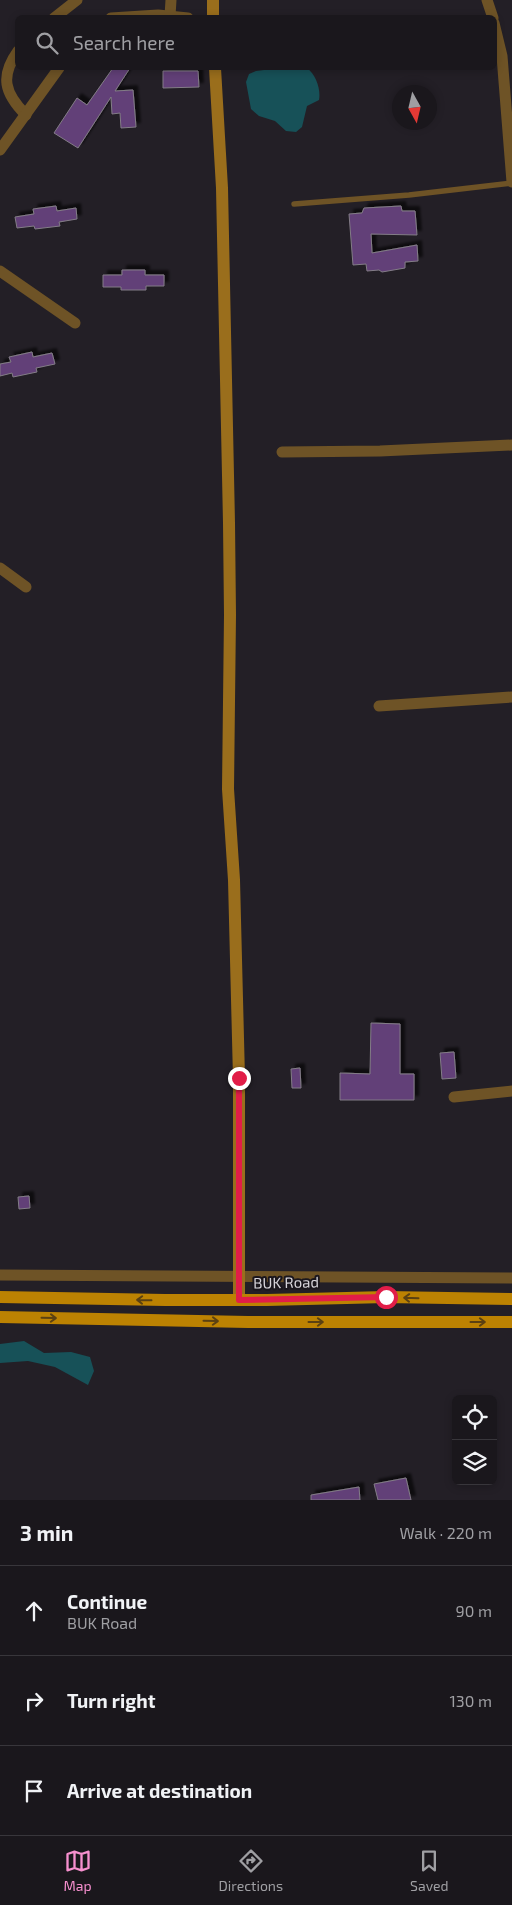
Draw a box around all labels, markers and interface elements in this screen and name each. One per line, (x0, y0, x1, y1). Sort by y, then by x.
search box (15, 15, 497, 70)
icon: search (33, 29, 61, 57)
text: Search here (73, 31, 175, 54)
north arrow (392, 85, 437, 130)
route end (228, 1067, 251, 1090)
street label: BUK Road (253, 1272, 319, 1292)
route start (375, 1286, 398, 1309)
one-way arrow (403, 1293, 420, 1303)
one-way arrow (136, 1295, 152, 1305)
one-way arrow (40, 1313, 56, 1323)
one-way arrow (202, 1316, 219, 1326)
one-way arrow (308, 1317, 324, 1327)
one-way arrow (470, 1317, 486, 1327)
map controls (452, 1395, 497, 1485)
button: locate (452, 1395, 497, 1440)
button: layers (452, 1440, 497, 1485)
text: 3 min (20, 1520, 73, 1545)
text: Walk · 220 m (399, 1523, 492, 1542)
text: Continue (67, 1590, 147, 1613)
icon: ahead (20, 1597, 48, 1625)
text: 90 m (456, 1601, 492, 1620)
text: BUK Road (67, 1613, 137, 1632)
icon: right (20, 1687, 48, 1715)
text: Turn right (67, 1689, 155, 1712)
text: 130 m (450, 1691, 492, 1710)
icon: arrive (20, 1777, 48, 1805)
text: Arrive at destination (67, 1779, 252, 1802)
tab: Map (63, 1847, 92, 1894)
tab: Directions (219, 1847, 283, 1894)
tab: Saved (410, 1847, 449, 1894)

